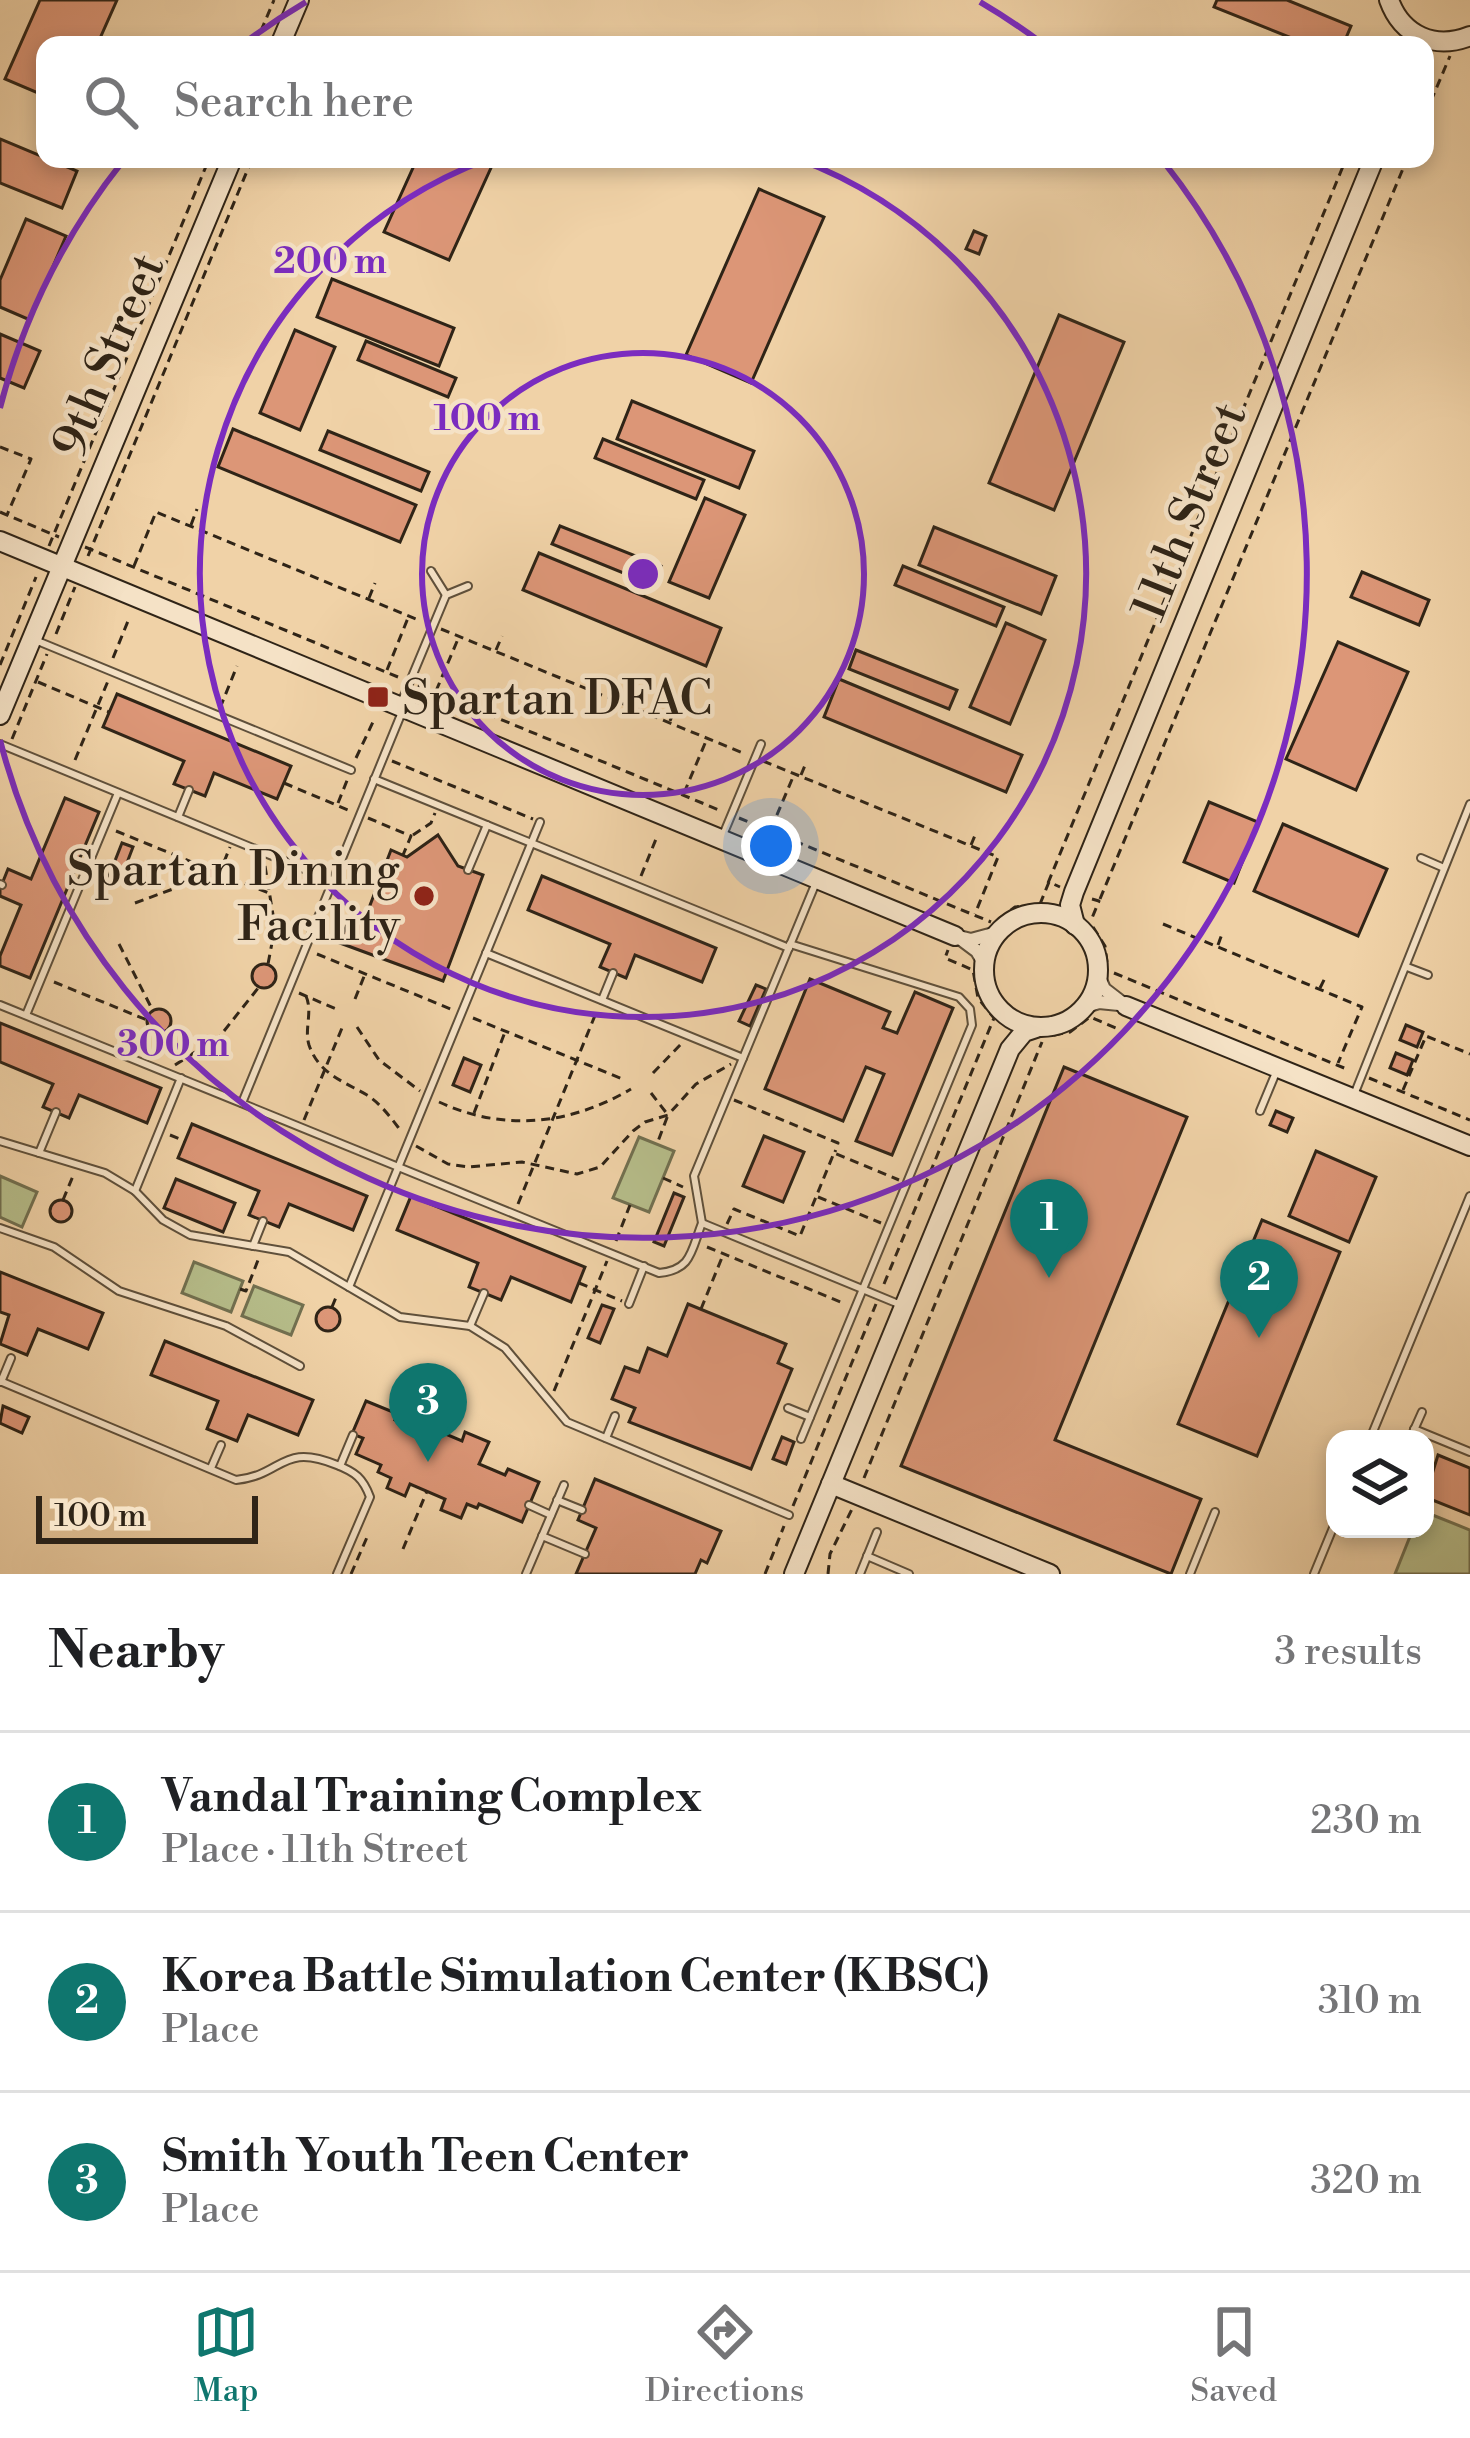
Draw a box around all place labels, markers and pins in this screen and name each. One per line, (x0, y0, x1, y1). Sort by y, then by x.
centre of rings (622, 553, 664, 595)
place label: Spartan DFAC (402, 670, 712, 730)
marker: Spartan DFAC (365, 684, 391, 710)
place label: Spartan Dining Facility (67, 841, 401, 956)
marker: Spartan Dining Facility (411, 883, 437, 909)
pin: 1 (1010, 1179, 1088, 1278)
pin: 2 (1220, 1239, 1298, 1338)
pin: 3 (389, 1363, 467, 1462)

